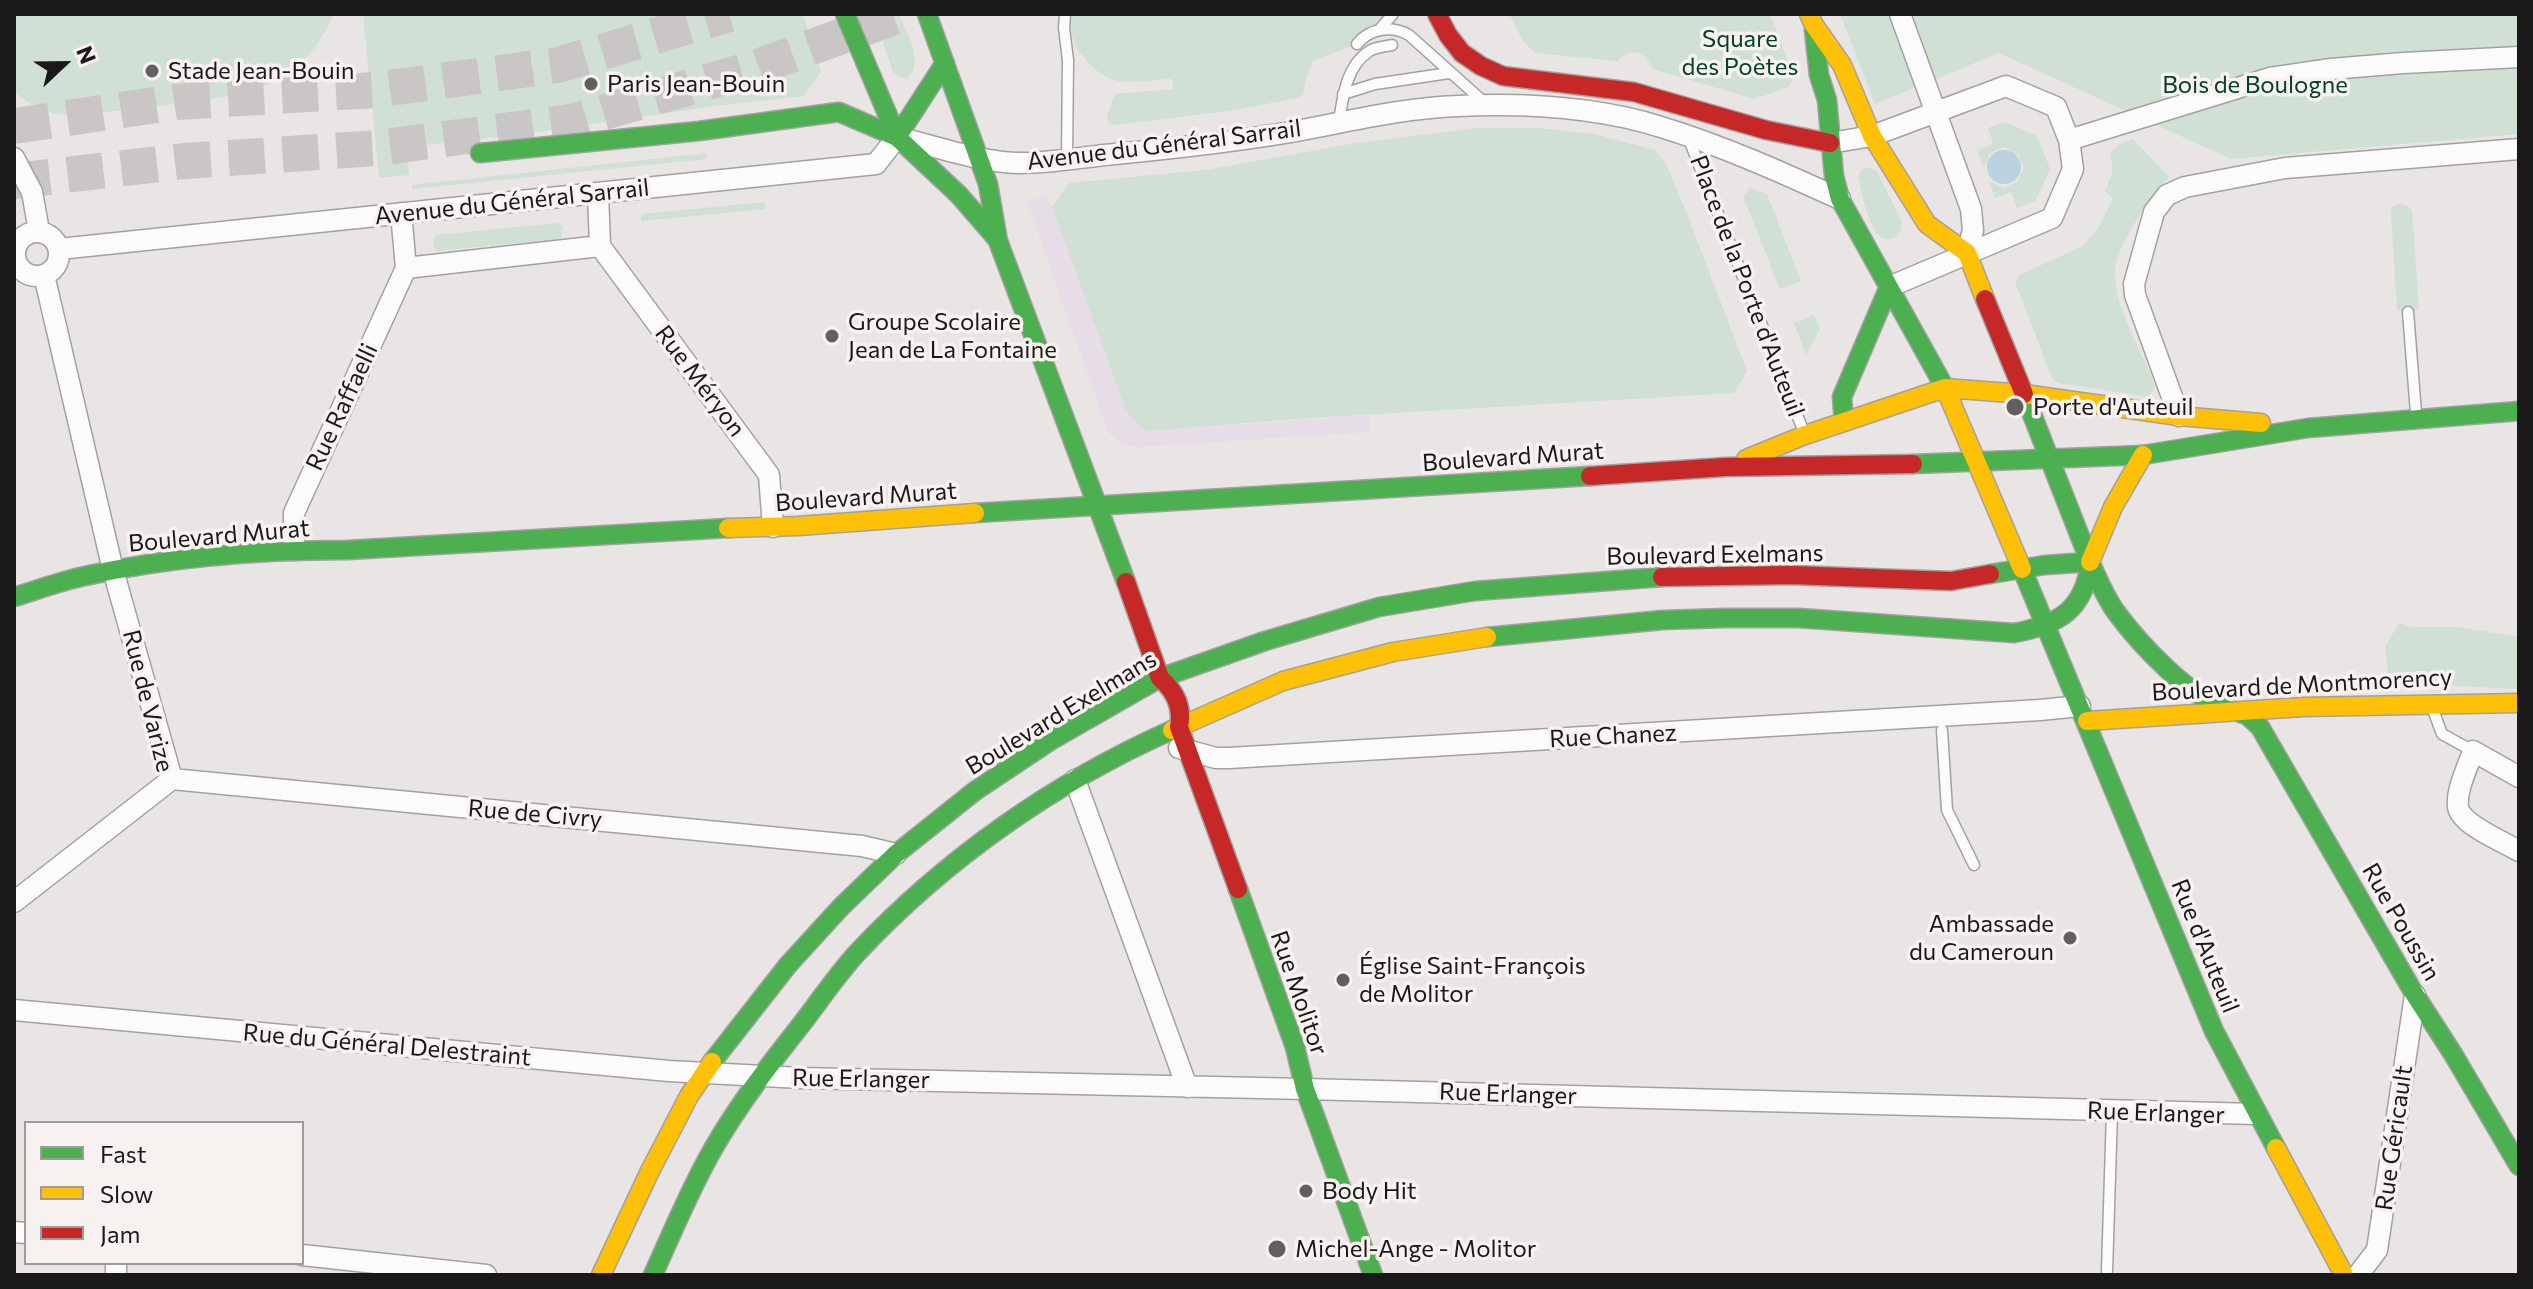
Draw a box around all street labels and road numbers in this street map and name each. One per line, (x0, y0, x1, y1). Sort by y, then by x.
street label: Avenue du Général Sarrail (1025, 114, 1303, 176)
street label: Place de la Porte d'Auteuil (1684, 151, 1810, 421)
street label: Avenue du Général Sarrail (373, 173, 651, 231)
street label: Rue Méryon (649, 320, 751, 442)
street label: Rue Raffaelli (300, 339, 384, 475)
street label: Boulevard Murat (1421, 436, 1605, 478)
street label: Boulevard Murat (774, 476, 958, 518)
street label: Boulevard Murat (127, 514, 311, 558)
street label: Boulevard Exelmans (1606, 539, 1824, 571)
street label: Rue de Varize (116, 627, 180, 775)
street label: Boulevard Exelmans (960, 645, 1162, 781)
street label: Boulevard de Montmorency (2151, 663, 2453, 707)
street label: Rue Chanez (1548, 718, 1678, 754)
street label: Rue de Civry (467, 794, 603, 834)
street label: Rue Poussin (2356, 858, 2446, 986)
street label: Rue d'Auteuil (2165, 875, 2245, 1017)
street label: Rue Molitor (1264, 927, 1334, 1059)
street label: Rue du Général Delestraint (242, 1018, 532, 1072)
street label: Rue Erlanger (792, 1063, 930, 1095)
street label: Rue Géricault (2370, 1064, 2418, 1212)
street label: Rue Erlanger (1439, 1077, 1577, 1111)
street label: Rue Erlanger (2087, 1096, 2225, 1130)

